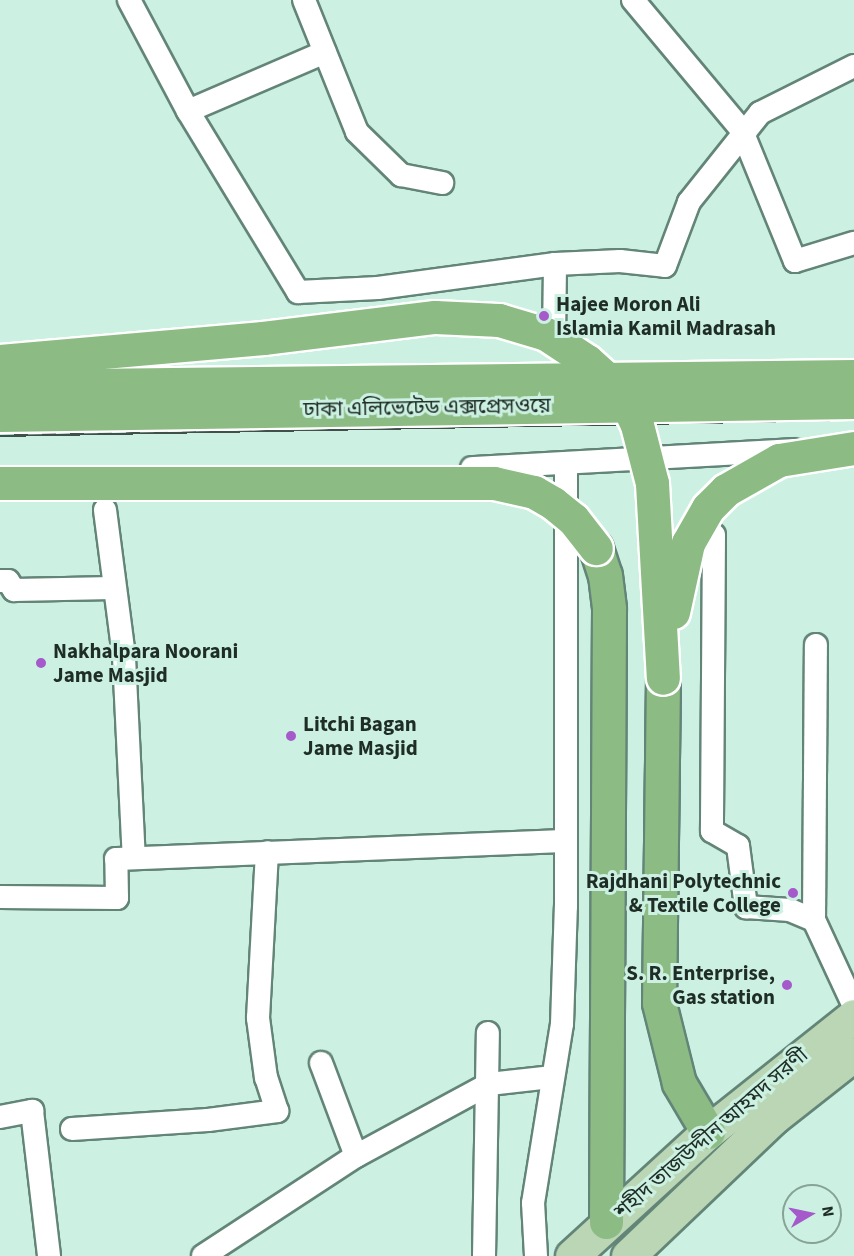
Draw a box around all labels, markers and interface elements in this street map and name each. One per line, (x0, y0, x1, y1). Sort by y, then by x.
place label: Hajee Moron Ali Islamia Kamil Madrasah (556, 291, 776, 341)
marker: Hajee Moron Ali Islamia Kamil Madrasah (537, 309, 551, 323)
street label: ঢাকা এলিভেটেড এক্সপ্রেসওয়ে (303, 392, 551, 422)
place label: Nakhalpara Noorani Jame Masjid (53, 638, 238, 688)
marker: Nakhalpara Noorani Jame Masjid (34, 656, 48, 670)
place label: Litchi Bagan Jame Masjid (303, 711, 418, 761)
marker: Litchi Bagan Jame Masjid (284, 729, 298, 743)
place label: Rajdhani Polytechnic & Textile College (586, 868, 781, 918)
marker: Rajdhani Polytechnic & Textile College (786, 886, 800, 900)
place label: S. R. Enterprise, Gas station (626, 960, 775, 1010)
marker: S. R. Enterprise, Gas station (780, 978, 794, 992)
street label: শহীদ তাজউদ্দীন আহমদ সরণী (609, 1042, 813, 1224)
north arrow (782, 1184, 842, 1244)
text: N (816, 1205, 839, 1218)

